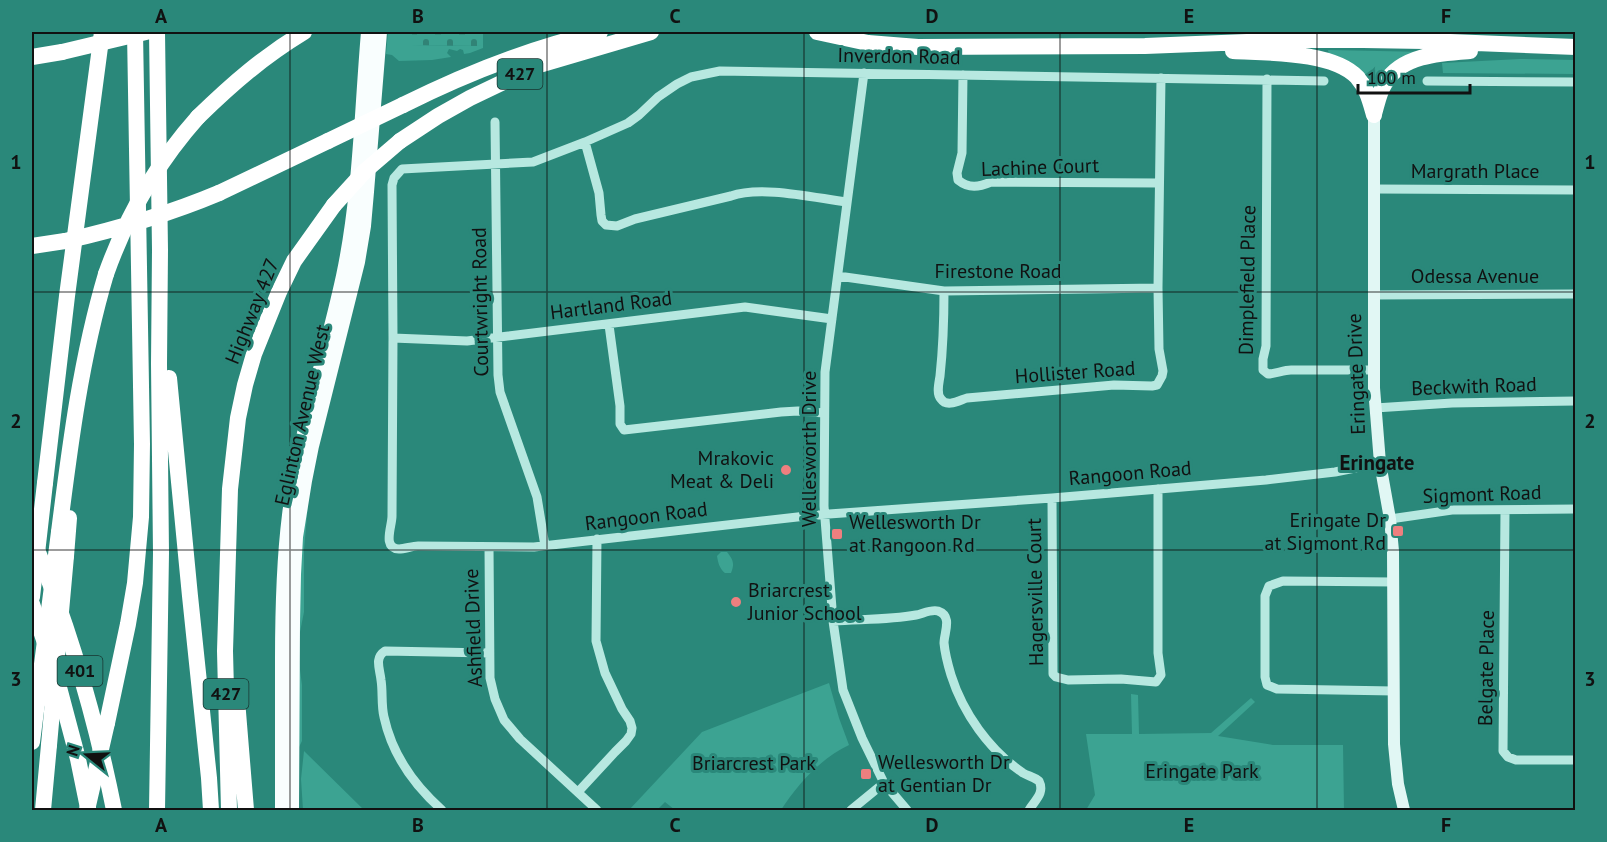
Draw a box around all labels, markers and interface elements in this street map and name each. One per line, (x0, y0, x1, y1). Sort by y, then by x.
text: A (155, 3, 168, 29)
text: B (412, 3, 424, 29)
text: C (669, 3, 681, 29)
text: D (926, 3, 939, 29)
text: E (1184, 3, 1194, 29)
text: F (1441, 3, 1451, 29)
street label: Inverdon Road (837, 42, 961, 70)
scale bar (1358, 57, 1470, 95)
road number: 427 (498, 59, 542, 89)
text: 100 m (1367, 66, 1416, 89)
text: 1 (10, 149, 22, 175)
text: 1 (1584, 149, 1596, 175)
street label: Lachine Court (981, 152, 1100, 182)
street label: Margrath Place (1411, 158, 1539, 184)
street label: Dimplefield Place (1233, 205, 1261, 355)
street label: Courtwright Road (466, 227, 494, 377)
street label: Highway 427 (219, 254, 285, 368)
street label: Firestone Road (934, 258, 1062, 284)
street label: Odessa Avenue (1411, 263, 1539, 289)
street label: Hartland Road (549, 285, 673, 325)
street label: Eringate Drive (1341, 313, 1371, 435)
street label: Eglinton Avenue West (269, 322, 336, 508)
street label: Hollister Road (1014, 355, 1136, 389)
street label: Wellesworth Drive (796, 371, 822, 527)
street label: Beckwith Road (1411, 371, 1537, 401)
text: 2 (10, 408, 22, 434)
text: 2 (1584, 408, 1596, 434)
place label: Mrakovic Meat & Deli (670, 445, 774, 494)
district label: Eringate (1340, 449, 1415, 476)
street label: Rangoon Road (1067, 455, 1193, 491)
marker: Mrakovic Meat & Deli (779, 463, 793, 477)
street label: Sigmont Road (1422, 479, 1542, 509)
street label: Rangoon Road (583, 496, 709, 536)
place label: Eringate Dr at Sigmont Rd (1265, 507, 1386, 556)
place label: Wellesworth Dr at Rangoon Rd (849, 509, 981, 558)
street label: Hagersville Court (1021, 518, 1049, 666)
marker: Eringate Dr at Sigmont Rd (1391, 524, 1405, 538)
marker: Wellesworth Dr at Rangoon Rd (830, 527, 844, 541)
street label: Ashfield Drive (458, 568, 488, 688)
place label: Briarcrest Junior School (747, 577, 862, 626)
marker: Briarcrest Junior School (729, 595, 743, 609)
street label: Belgate Place (1472, 610, 1500, 726)
road number: 401 (58, 656, 103, 686)
text: 3 (10, 666, 22, 692)
text: 3 (1584, 666, 1596, 692)
road number: 427 (204, 679, 248, 709)
north arrow (57, 725, 117, 785)
text: N (62, 742, 84, 758)
place label: Wellesworth Dr at Gentian Dr (878, 749, 1010, 798)
park label: Briarcrest Park (692, 750, 816, 776)
park label: Eringate Park (1145, 758, 1259, 784)
marker: Wellesworth Dr at Gentian Dr (859, 767, 873, 781)
text: A (155, 812, 168, 838)
text: B (412, 812, 424, 838)
text: C (669, 812, 681, 838)
text: D (926, 812, 939, 838)
text: E (1184, 812, 1194, 838)
text: F (1441, 812, 1451, 838)

